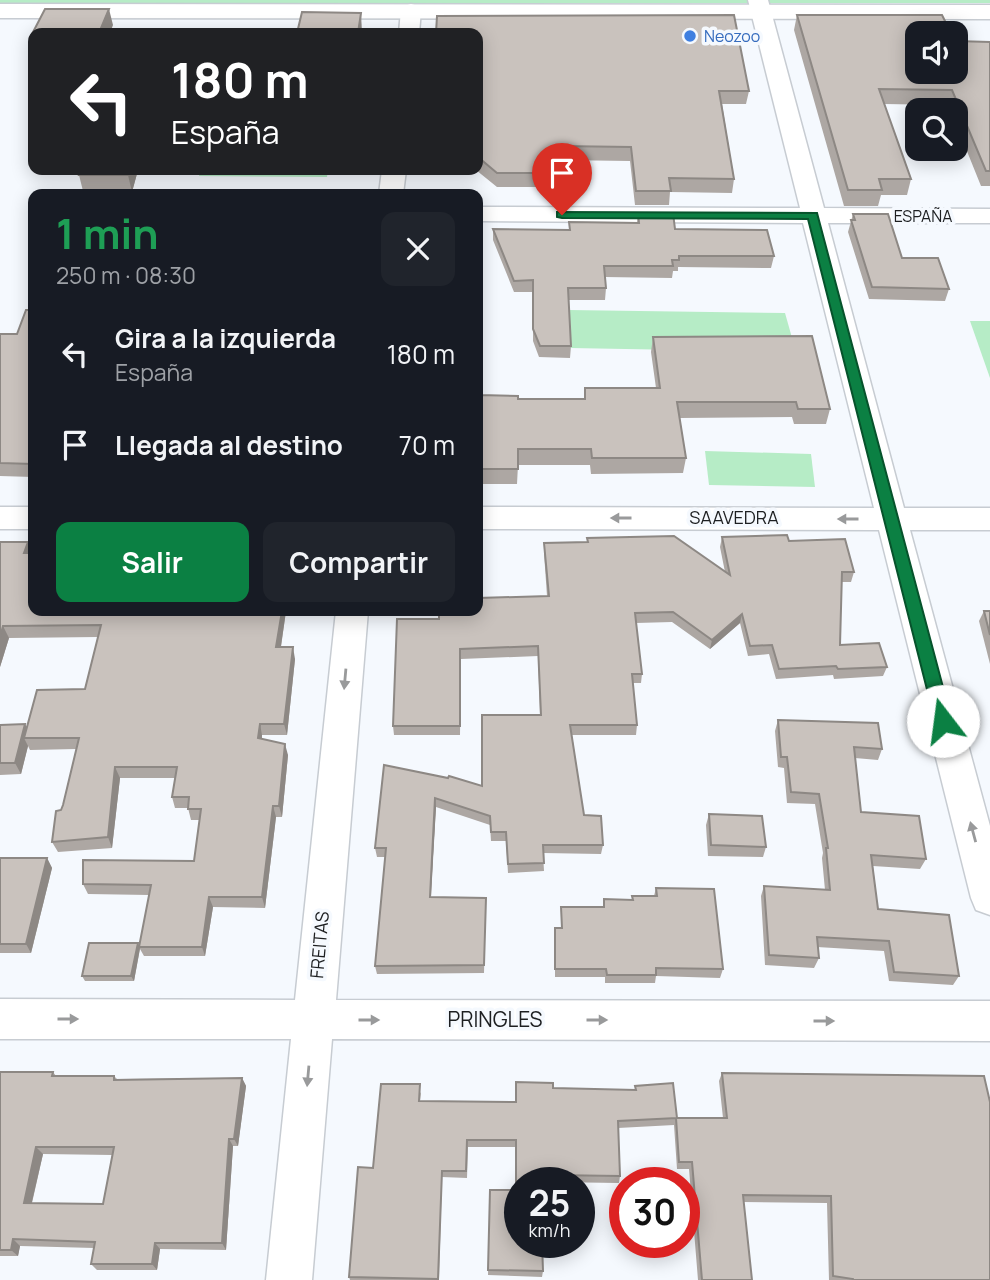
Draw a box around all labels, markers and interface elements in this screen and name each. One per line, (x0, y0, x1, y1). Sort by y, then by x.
map controls (905, 21, 968, 161)
button: sound (905, 21, 968, 84)
place label: Neozoo (704, 25, 760, 47)
marker: Neozoo (682, 28, 698, 44)
text: 180 m (171, 46, 309, 113)
icon: left (56, 56, 147, 147)
button: search (905, 98, 968, 161)
text: España (171, 110, 280, 154)
pin (532, 143, 592, 215)
icon: arrive (543, 154, 581, 192)
text: 1 min (56, 204, 159, 262)
street label: ESPAÑA (894, 205, 952, 227)
button: close (381, 212, 455, 286)
text: 250 m · 08:30 (56, 259, 196, 291)
text: Gira a la izquierda (115, 320, 336, 356)
icon: left (56, 335, 94, 373)
text: 180 m (387, 336, 455, 372)
text: España (115, 356, 193, 388)
icon: arrive (56, 426, 94, 464)
text: Llegada al destino (115, 427, 343, 463)
text: 70 m (399, 427, 455, 463)
street label: SAAVEDRA (689, 505, 779, 529)
one-way arrow (610, 512, 632, 524)
one-way arrow (837, 513, 859, 525)
button: Salir (56, 522, 249, 602)
button: Compartir (263, 522, 455, 602)
one-way arrow (340, 668, 351, 690)
position arrow (906, 684, 980, 758)
one-way arrow (967, 821, 978, 843)
street label: FREITAS (304, 910, 334, 980)
street label: PRINGLES (447, 1005, 543, 1033)
one-way arrow (57, 1013, 79, 1025)
one-way arrow (358, 1014, 380, 1026)
one-way arrow (586, 1014, 608, 1026)
one-way arrow (813, 1015, 835, 1027)
one-way arrow (302, 1065, 313, 1087)
speed limit sign: 30 (609, 1167, 700, 1258)
text: 25 (529, 1179, 570, 1227)
text: km/h (529, 1218, 570, 1242)

